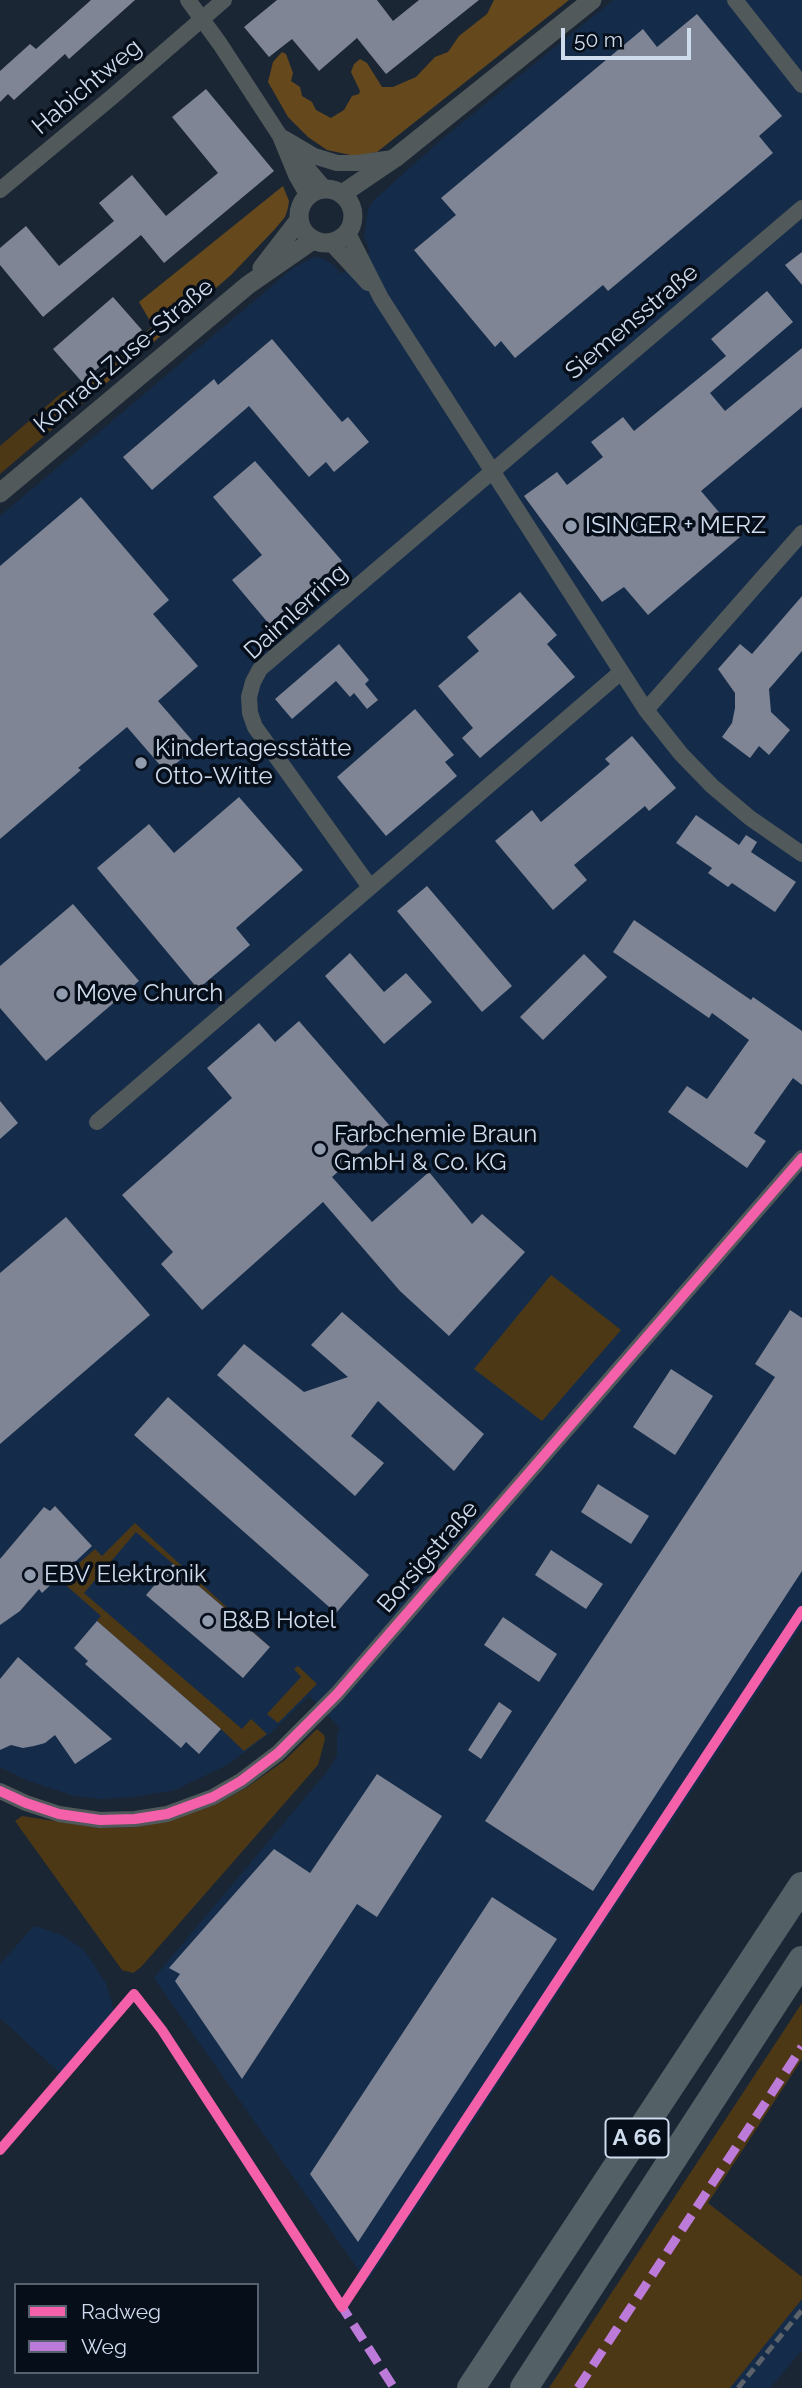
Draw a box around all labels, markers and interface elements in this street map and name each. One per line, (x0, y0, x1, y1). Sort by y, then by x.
scale bar (564, 14, 694, 58)
text: 50 m (574, 27, 623, 52)
street label: Habichtweg (26, 33, 148, 141)
street label: Siemensstraße (560, 258, 704, 386)
street label: Konrad-Zuse-Straße (28, 273, 220, 439)
place label: ISINGER + MERZ (585, 512, 766, 540)
marker: ISINGER + MERZ (563, 518, 579, 534)
street label: Daimlerring (238, 558, 354, 666)
place label: Kindertagesstätte Otto-Witte (155, 735, 351, 791)
marker: Kindertagesstätte Otto-Witte (133, 755, 149, 771)
place label: Move Church (76, 980, 223, 1008)
marker: Move Church (54, 986, 70, 1002)
place label: Farbchemie Braun GmbH & Co. KG (334, 1121, 537, 1177)
marker: Farbchemie Braun GmbH & Co. KG (312, 1141, 328, 1157)
street label: Borsigstraße (372, 1495, 484, 1619)
place label: EBV Elektronik (44, 1561, 207, 1589)
marker: EBV Elektronik (22, 1567, 38, 1583)
place label: B&B Hotel (222, 1607, 336, 1635)
marker: B&B Hotel (200, 1613, 216, 1629)
road number: A 66 (606, 2118, 668, 2158)
legend (14, 2283, 259, 2374)
text: Radweg (81, 2299, 161, 2324)
text: Weg (81, 2334, 127, 2359)

